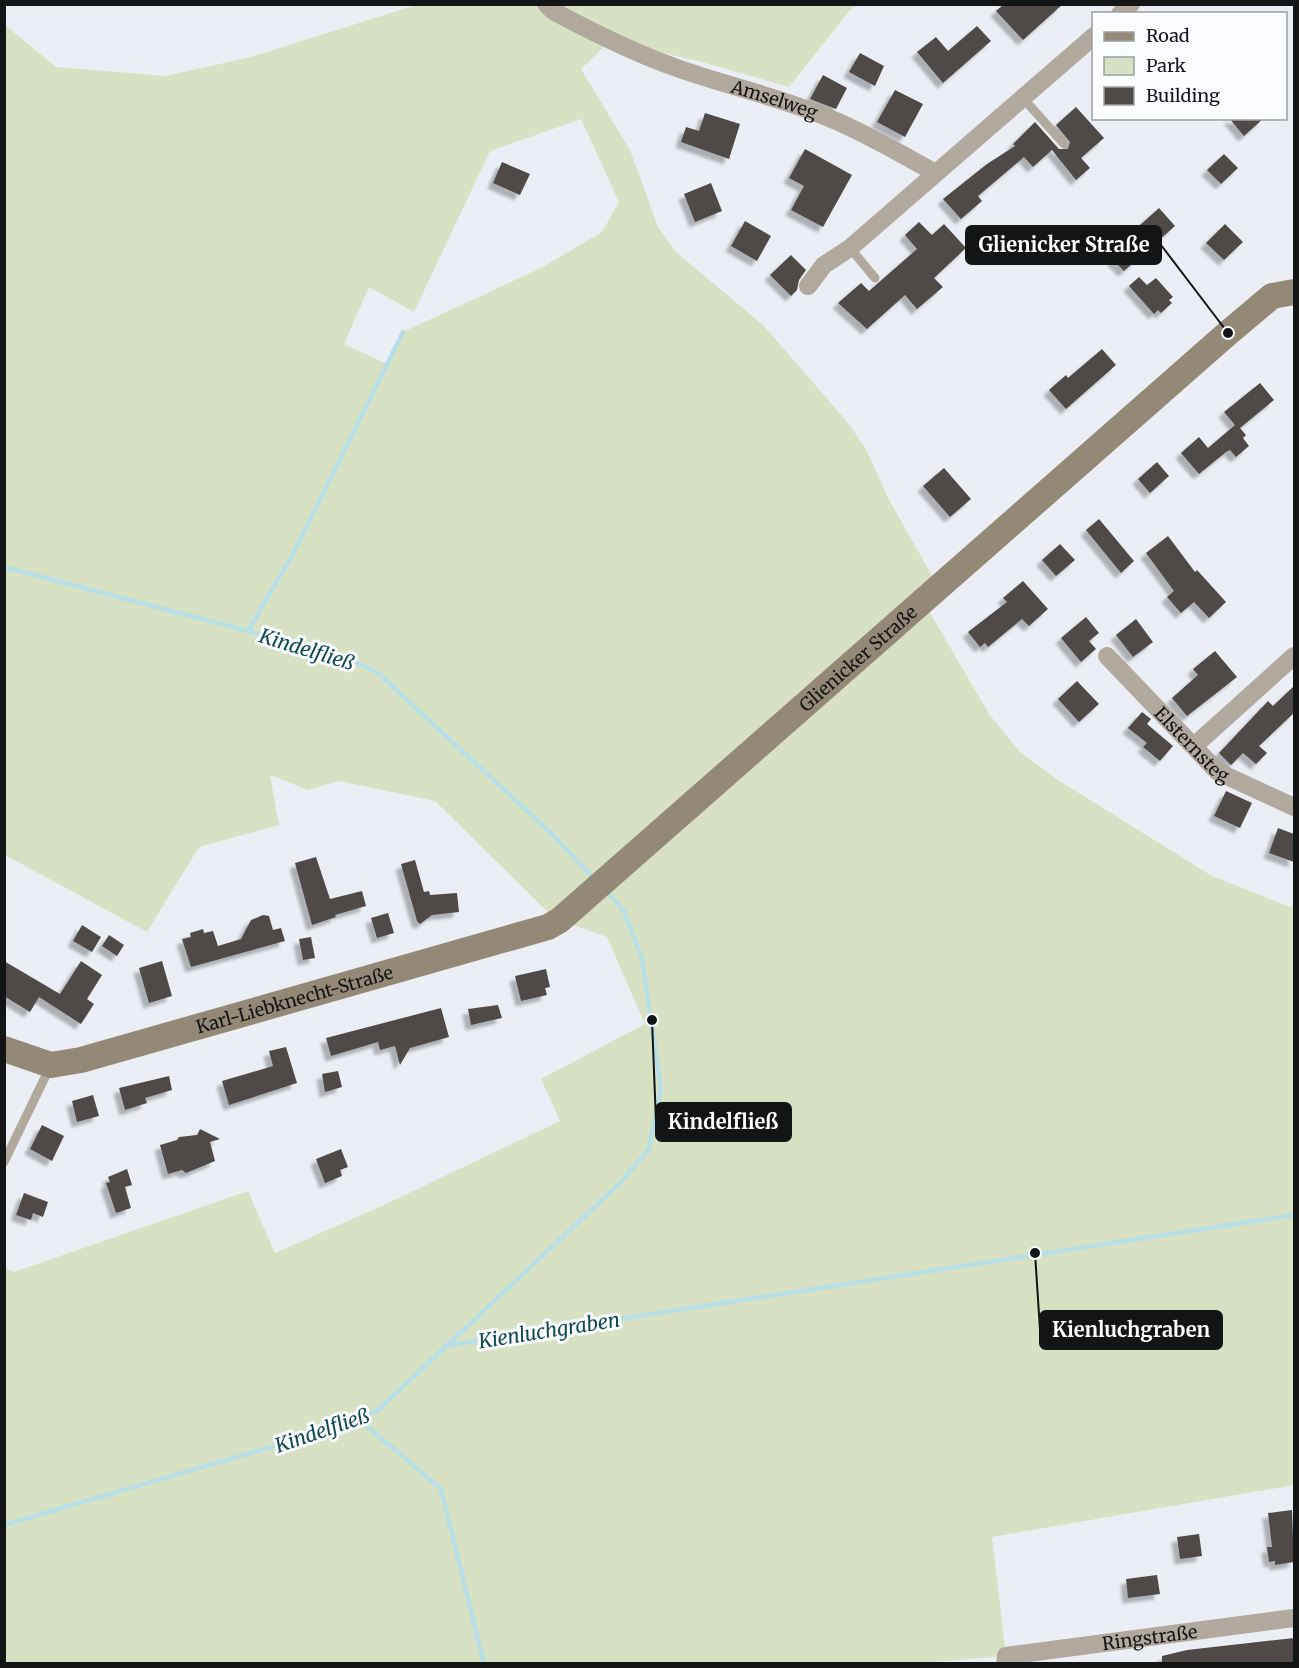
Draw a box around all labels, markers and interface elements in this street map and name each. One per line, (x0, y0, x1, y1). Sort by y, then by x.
legend (1092, 12, 1287, 120)
text: Road (1146, 24, 1190, 47)
text: Park (1146, 54, 1187, 77)
street label: Amselweg (728, 74, 821, 124)
text: Building (1146, 84, 1220, 107)
callout: Glienicker Straße (966, 226, 1161, 264)
text: Glienicker Straße (979, 232, 1150, 257)
street label: Glienicker Straße (794, 600, 922, 716)
water label: Kindelfließ (256, 622, 358, 675)
street label: Elsternsteg (1150, 701, 1233, 787)
street label: Karl-Liebknecht-Straße (193, 960, 396, 1038)
callout: Kindelfließ (656, 1103, 791, 1141)
text: Kindelfließ (668, 1109, 779, 1134)
water label: Kienluchgraben (476, 1306, 621, 1354)
callout: Kienluchgraben (1040, 1311, 1222, 1349)
text: Kienluchgraben (1052, 1317, 1210, 1342)
water label: Kindelfließ (271, 1402, 372, 1458)
street label: Ringstraße (1101, 1619, 1199, 1655)

